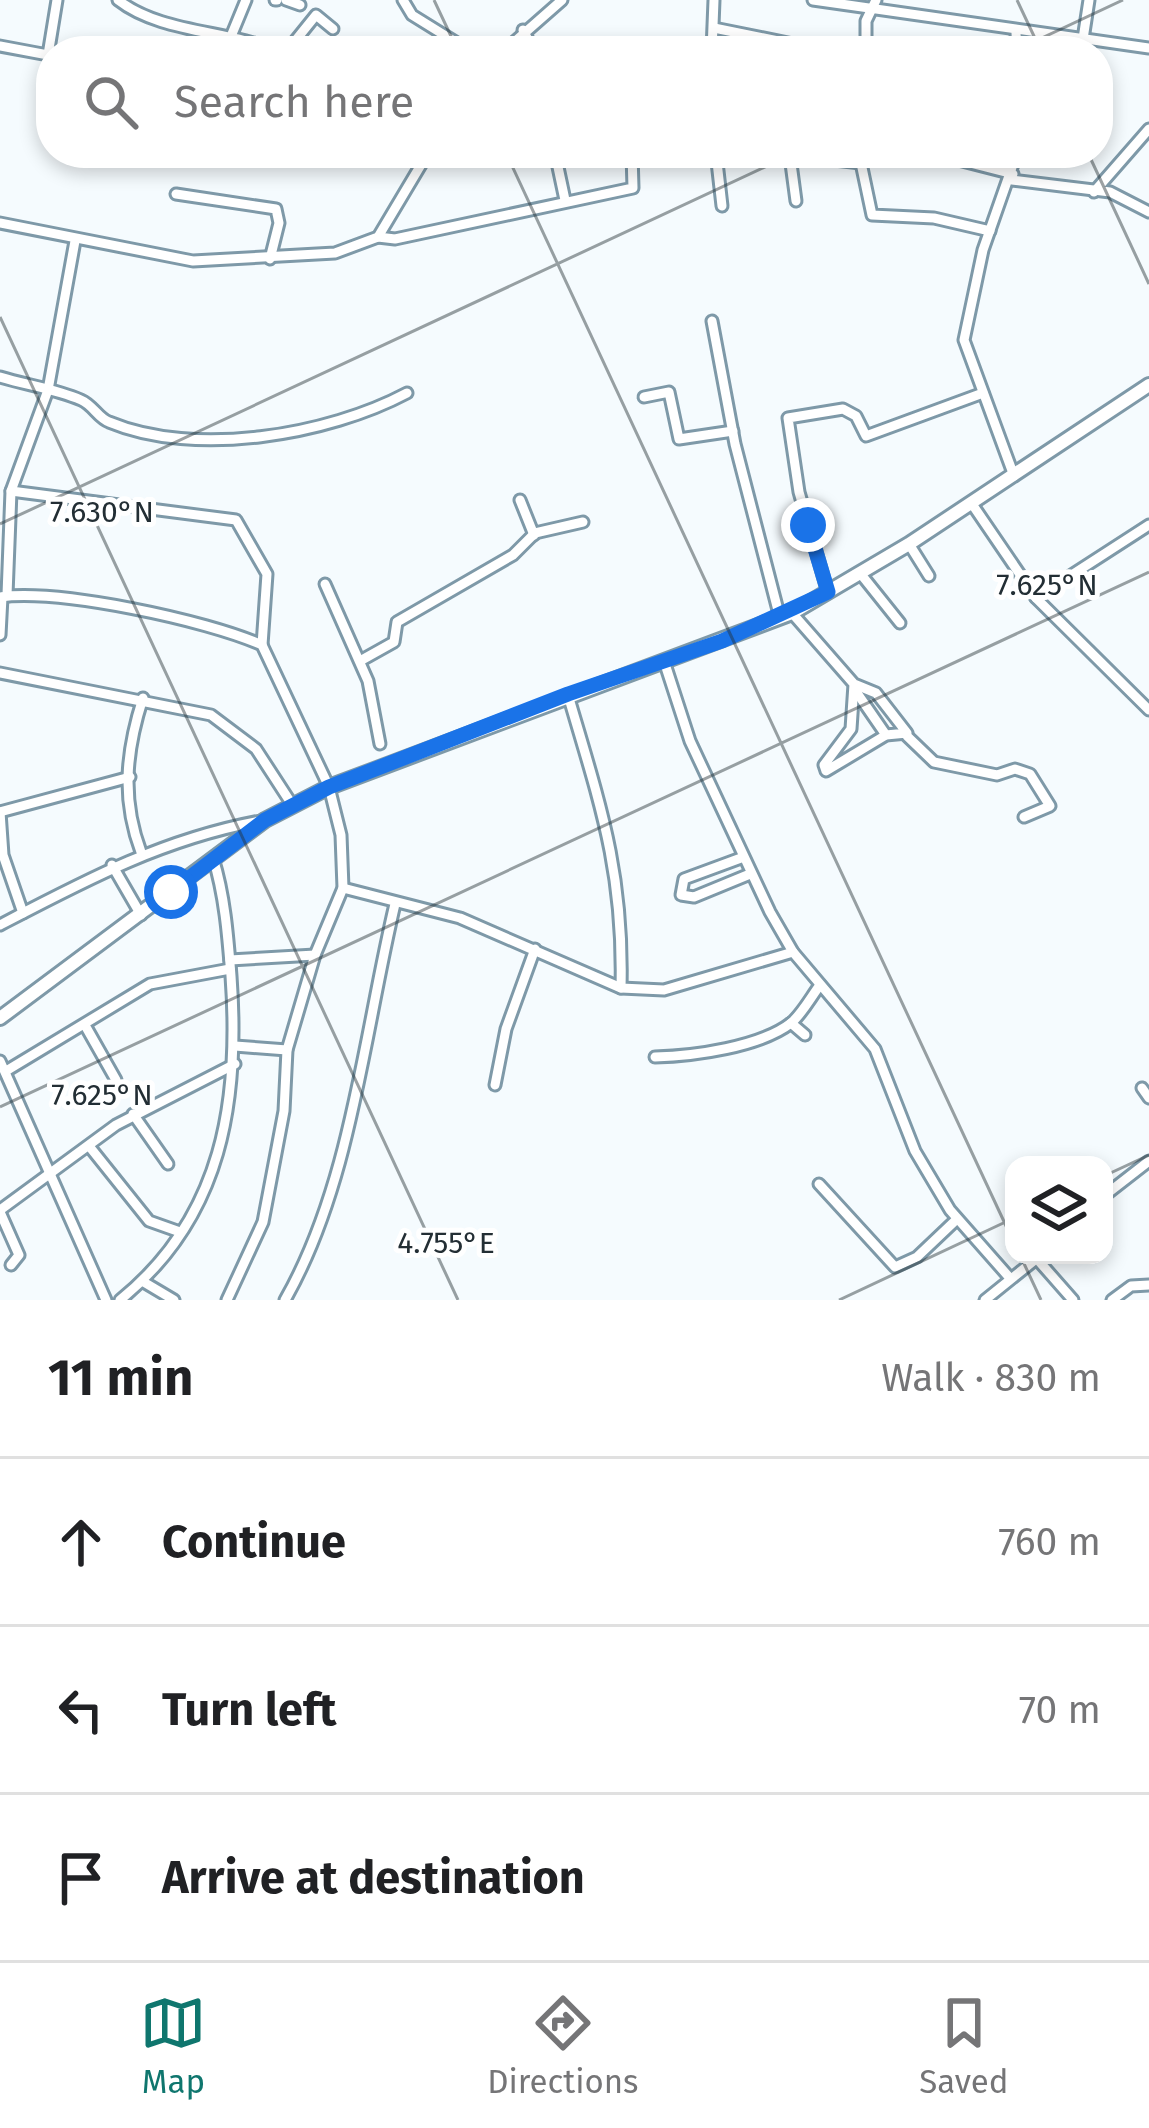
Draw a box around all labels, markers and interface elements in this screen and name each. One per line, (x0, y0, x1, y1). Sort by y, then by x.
search box (36, 36, 1113, 168)
icon: search (78, 69, 144, 135)
text: Search here (174, 75, 414, 129)
text: 7.630°N (50, 494, 154, 530)
route end (781, 498, 835, 552)
text: 7.625°N (996, 567, 1098, 603)
route start (144, 865, 198, 919)
text: 7.625°N (51, 1077, 153, 1113)
map controls (1005, 1156, 1113, 1264)
button: layers (1005, 1156, 1113, 1264)
text: 4.755°E (397, 1225, 495, 1261)
text: 11 min (48, 1347, 193, 1409)
text: Walk · 830 m (881, 1355, 1101, 1401)
icon: ahead (48, 1509, 114, 1575)
text: Continue (162, 1515, 346, 1569)
text: 760 m (998, 1519, 1101, 1565)
icon: left (48, 1677, 114, 1743)
text: Turn left (162, 1683, 336, 1737)
text: 70 m (1019, 1687, 1101, 1733)
icon: arrive (48, 1845, 114, 1911)
text: Arrive at destination (162, 1851, 585, 1905)
tab: Map (140, 1990, 206, 2102)
tab: Directions (487, 1990, 639, 2102)
tab: Saved (919, 1990, 1009, 2102)

